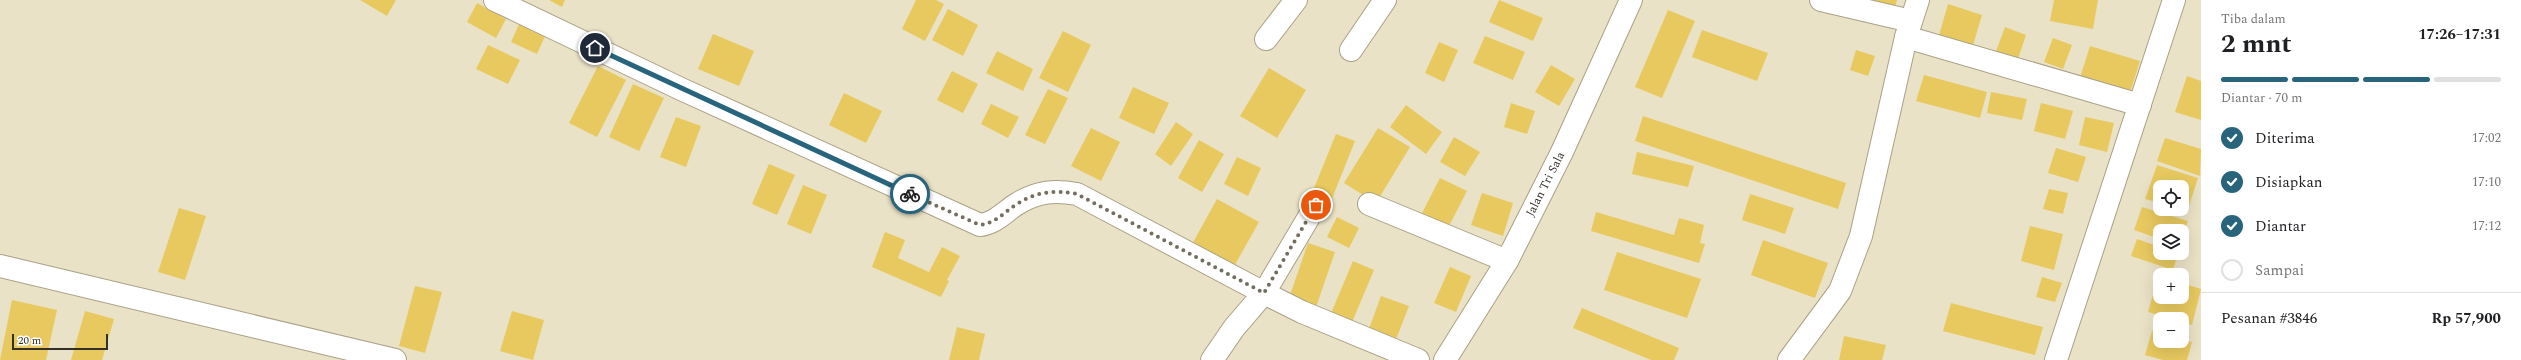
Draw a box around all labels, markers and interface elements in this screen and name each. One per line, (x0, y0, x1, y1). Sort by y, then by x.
text: Tiba dalam (2221, 9, 2286, 29)
text: 17:26–17:31 (2418, 23, 2501, 46)
text: 2 mnt (2221, 24, 2292, 64)
pin (578, 31, 612, 65)
icon: home (584, 37, 606, 59)
text: Diantar · 70 m (2221, 88, 2302, 108)
icon: check (2221, 127, 2243, 149)
text: Diterima (2255, 127, 2315, 150)
text: 17:02 (2472, 128, 2501, 148)
street label: Jalan Tri Sala (1521, 148, 1570, 220)
icon: check (2221, 171, 2243, 193)
text: Disiapkan (2255, 171, 2323, 194)
text: 17:10 (2472, 172, 2501, 192)
courier (890, 174, 930, 214)
map controls (2153, 180, 2189, 348)
button: locate (2153, 180, 2189, 216)
icon: bike (899, 183, 921, 205)
pin (1299, 188, 1333, 222)
icon: bag (1305, 194, 1327, 216)
icon: check (2221, 215, 2243, 237)
text: Diantar (2255, 215, 2306, 238)
text: 17:12 (2472, 216, 2501, 236)
button: layers (2153, 224, 2189, 260)
text: Sampai (2255, 259, 2304, 282)
button: + (2153, 268, 2189, 304)
text: Pesanan #3846 (2221, 307, 2317, 330)
text: Rp 57,900 (2431, 307, 2501, 330)
button: − (2153, 312, 2189, 348)
scale bar (12, 332, 108, 351)
text: 20 m (18, 332, 41, 349)

